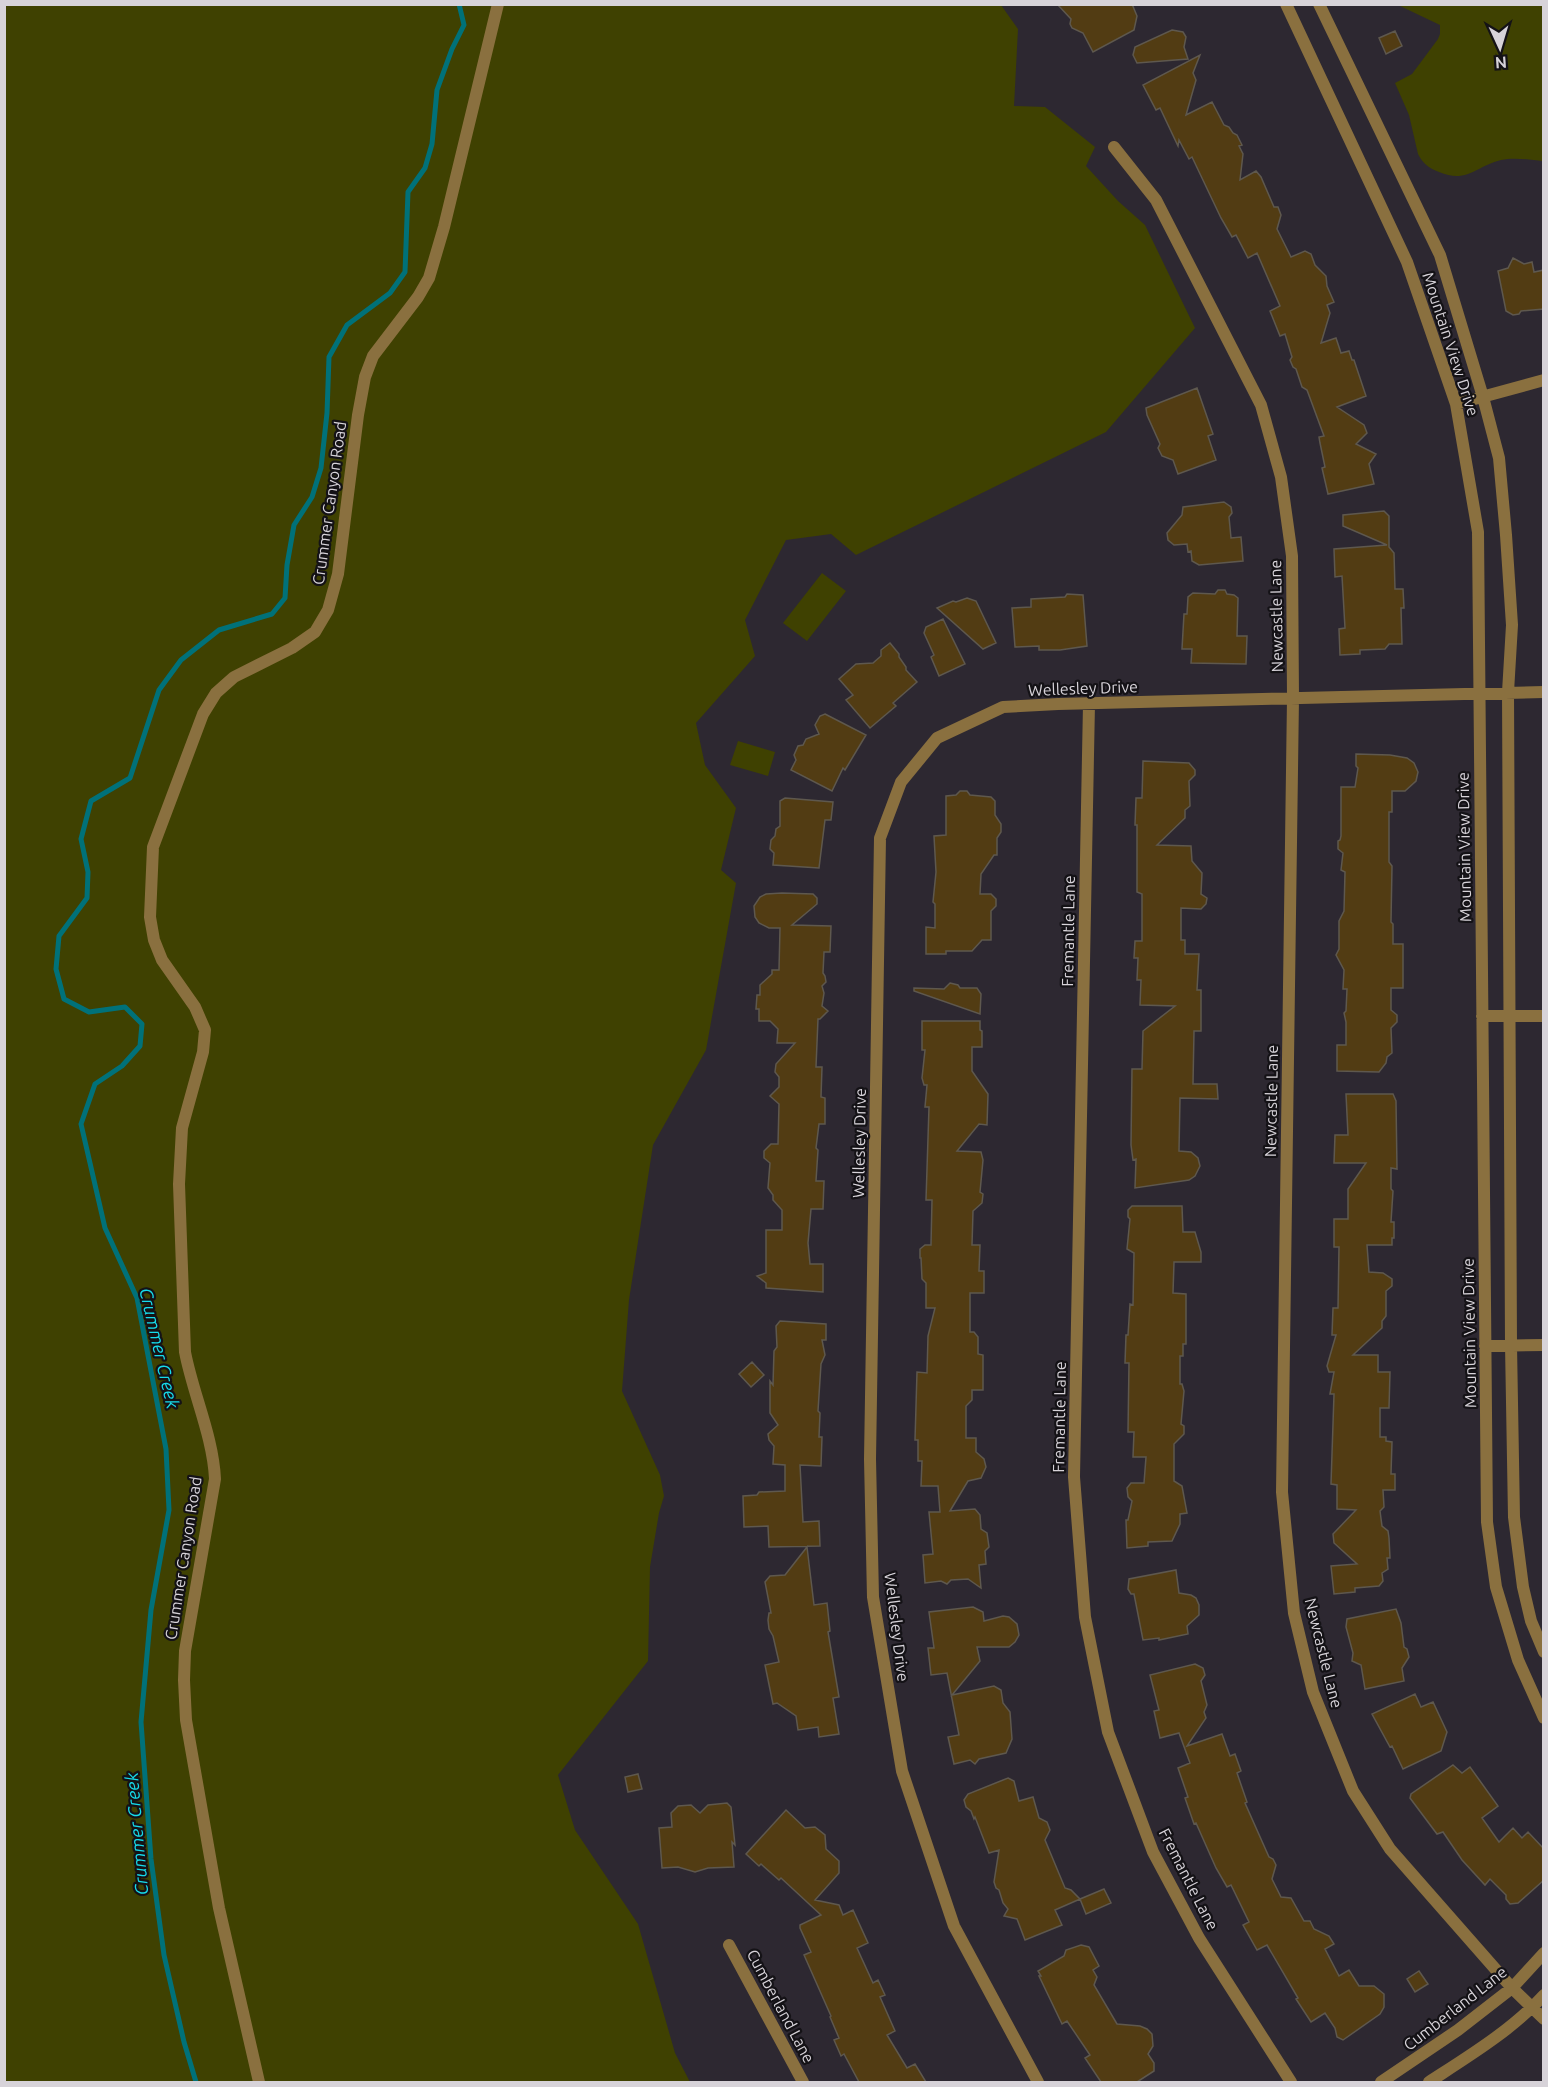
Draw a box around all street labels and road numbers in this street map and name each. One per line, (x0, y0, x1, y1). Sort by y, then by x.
street label: Mountain View Drive (1419, 270, 1483, 418)
street label: Crummer Canyon Road (309, 420, 349, 586)
street label: Newcastle Lane (1266, 560, 1286, 672)
street label: Wellesley Drive (1028, 677, 1138, 699)
street label: Mountain View Drive (1454, 772, 1474, 922)
street label: Fremantle Lane (1058, 875, 1078, 987)
street label: Newcastle Lane (1261, 1045, 1281, 1157)
street label: Wellesley Drive (849, 1088, 869, 1198)
street label: Mountain View Drive (1459, 1258, 1479, 1408)
street label: Fremantle Lane (1049, 1361, 1069, 1473)
street label: Crummer Canyon Road (161, 1475, 205, 1641)
street label: Wellesley Drive (881, 1571, 913, 1683)
street label: Newcastle Lane (1302, 1596, 1346, 1710)
street label: Fremantle Lane (1156, 1825, 1222, 1933)
street label: Cumberland Lane (744, 1946, 818, 2066)
street label: Cumberland Lane (1400, 1962, 1510, 2054)

